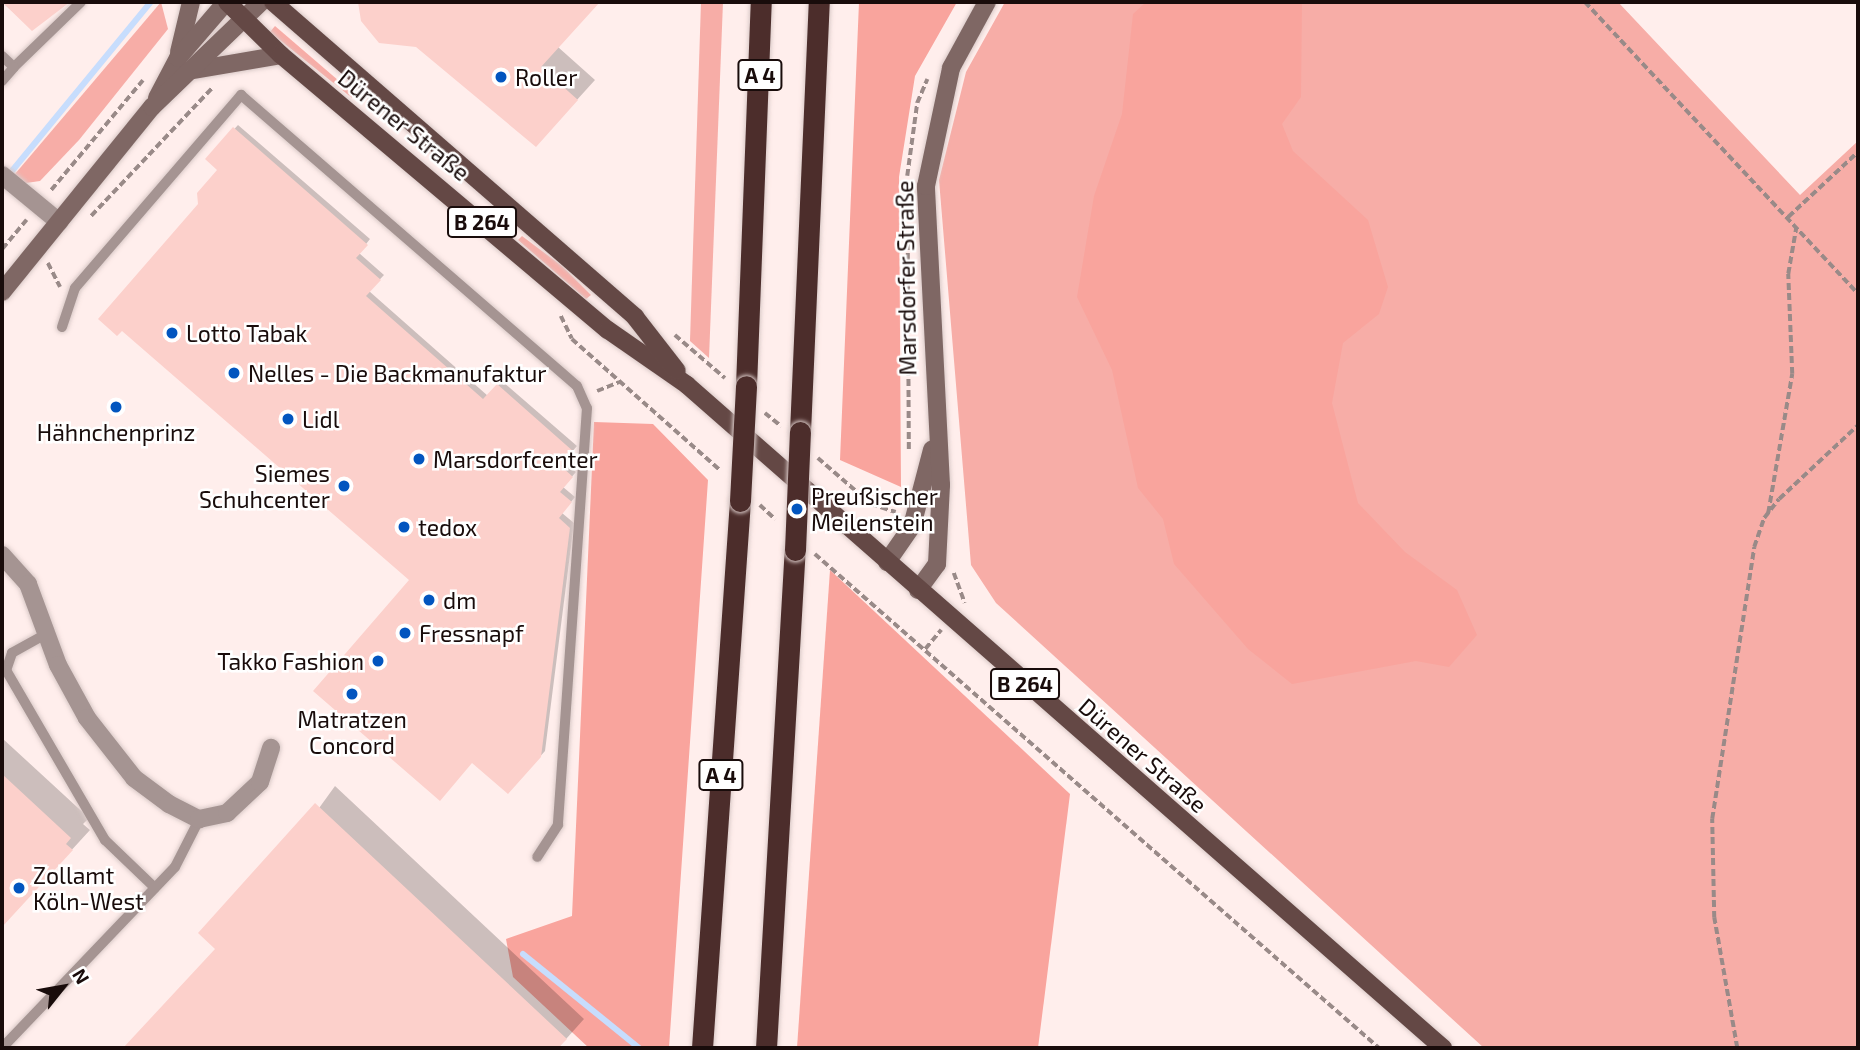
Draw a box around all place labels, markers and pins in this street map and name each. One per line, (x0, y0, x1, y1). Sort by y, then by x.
place label: Roller (515, 63, 577, 91)
marker: Roller (493, 69, 509, 85)
place label: Lotto Tabak (186, 319, 308, 347)
marker: Lotto Tabak (164, 325, 180, 341)
place label: Nelles - Die Backmanufaktur (248, 359, 547, 387)
marker: Nelles - Die Backmanufaktur (226, 365, 242, 381)
marker: Hähnchenprinz (108, 399, 124, 415)
place label: Lidl (302, 405, 340, 433)
marker: Lidl (280, 411, 296, 427)
place label: Hähnchenprinz (37, 418, 195, 446)
place label: Marsdorfcenter (433, 445, 598, 473)
marker: Marsdorfcenter (411, 451, 427, 467)
place label: Siemes Schuhcenter (199, 459, 330, 513)
marker: Siemes Schuhcenter (336, 478, 352, 494)
place label: Preußischer Meilenstein (811, 482, 938, 536)
marker: Preußischer Meilenstein (789, 501, 805, 517)
place label: tedox (418, 513, 477, 541)
marker: tedox (396, 519, 412, 535)
place label: dm (443, 586, 476, 614)
marker: dm (421, 592, 437, 608)
place label: Fressnapf (419, 619, 524, 647)
marker: Fressnapf (397, 625, 413, 641)
place label: Takko Fashion (217, 647, 364, 675)
marker: Takko Fashion (370, 653, 386, 669)
marker: Matratzen Concord (344, 686, 360, 702)
place label: Matratzen Concord (297, 705, 407, 759)
place label: Zollamt Köln-West (33, 861, 144, 915)
marker: Zollamt Köln-West (11, 880, 27, 896)

